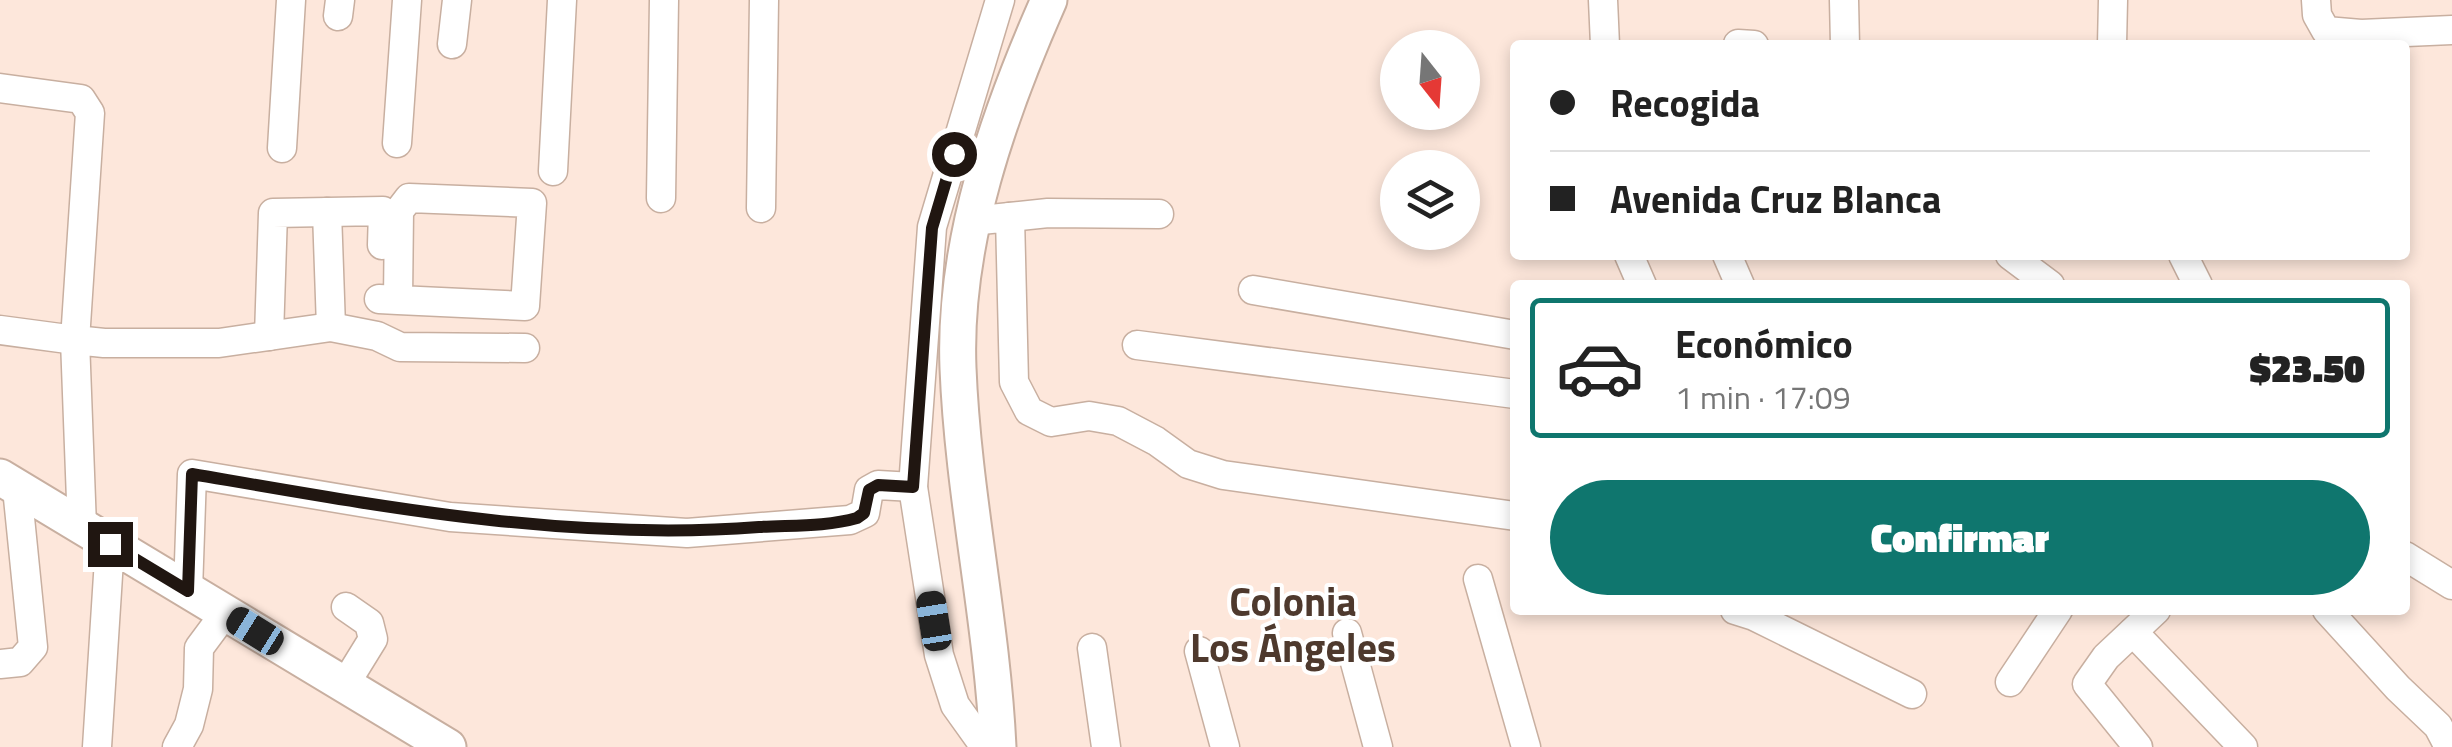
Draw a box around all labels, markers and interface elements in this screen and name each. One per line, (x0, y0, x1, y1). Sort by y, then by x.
north arrow (1380, 30, 1480, 130)
map controls (1380, 30, 1480, 250)
text: Recogida (1610, 74, 1760, 132)
route start (932, 132, 977, 177)
button: layers (1380, 150, 1480, 250)
text: Avenida Cruz Blanca (1610, 170, 1941, 228)
text: Económico (1675, 315, 1853, 373)
icon: car (1555, 323, 1645, 413)
text: $23.50 (2250, 339, 2365, 397)
text: 1 min · 17:09 (1675, 373, 1851, 421)
button: Confirmar (1550, 480, 2370, 595)
route end (88, 522, 133, 567)
district label: Colonia Los Ángeles (1190, 571, 1396, 678)
car (914, 589, 954, 653)
car (222, 602, 288, 660)

